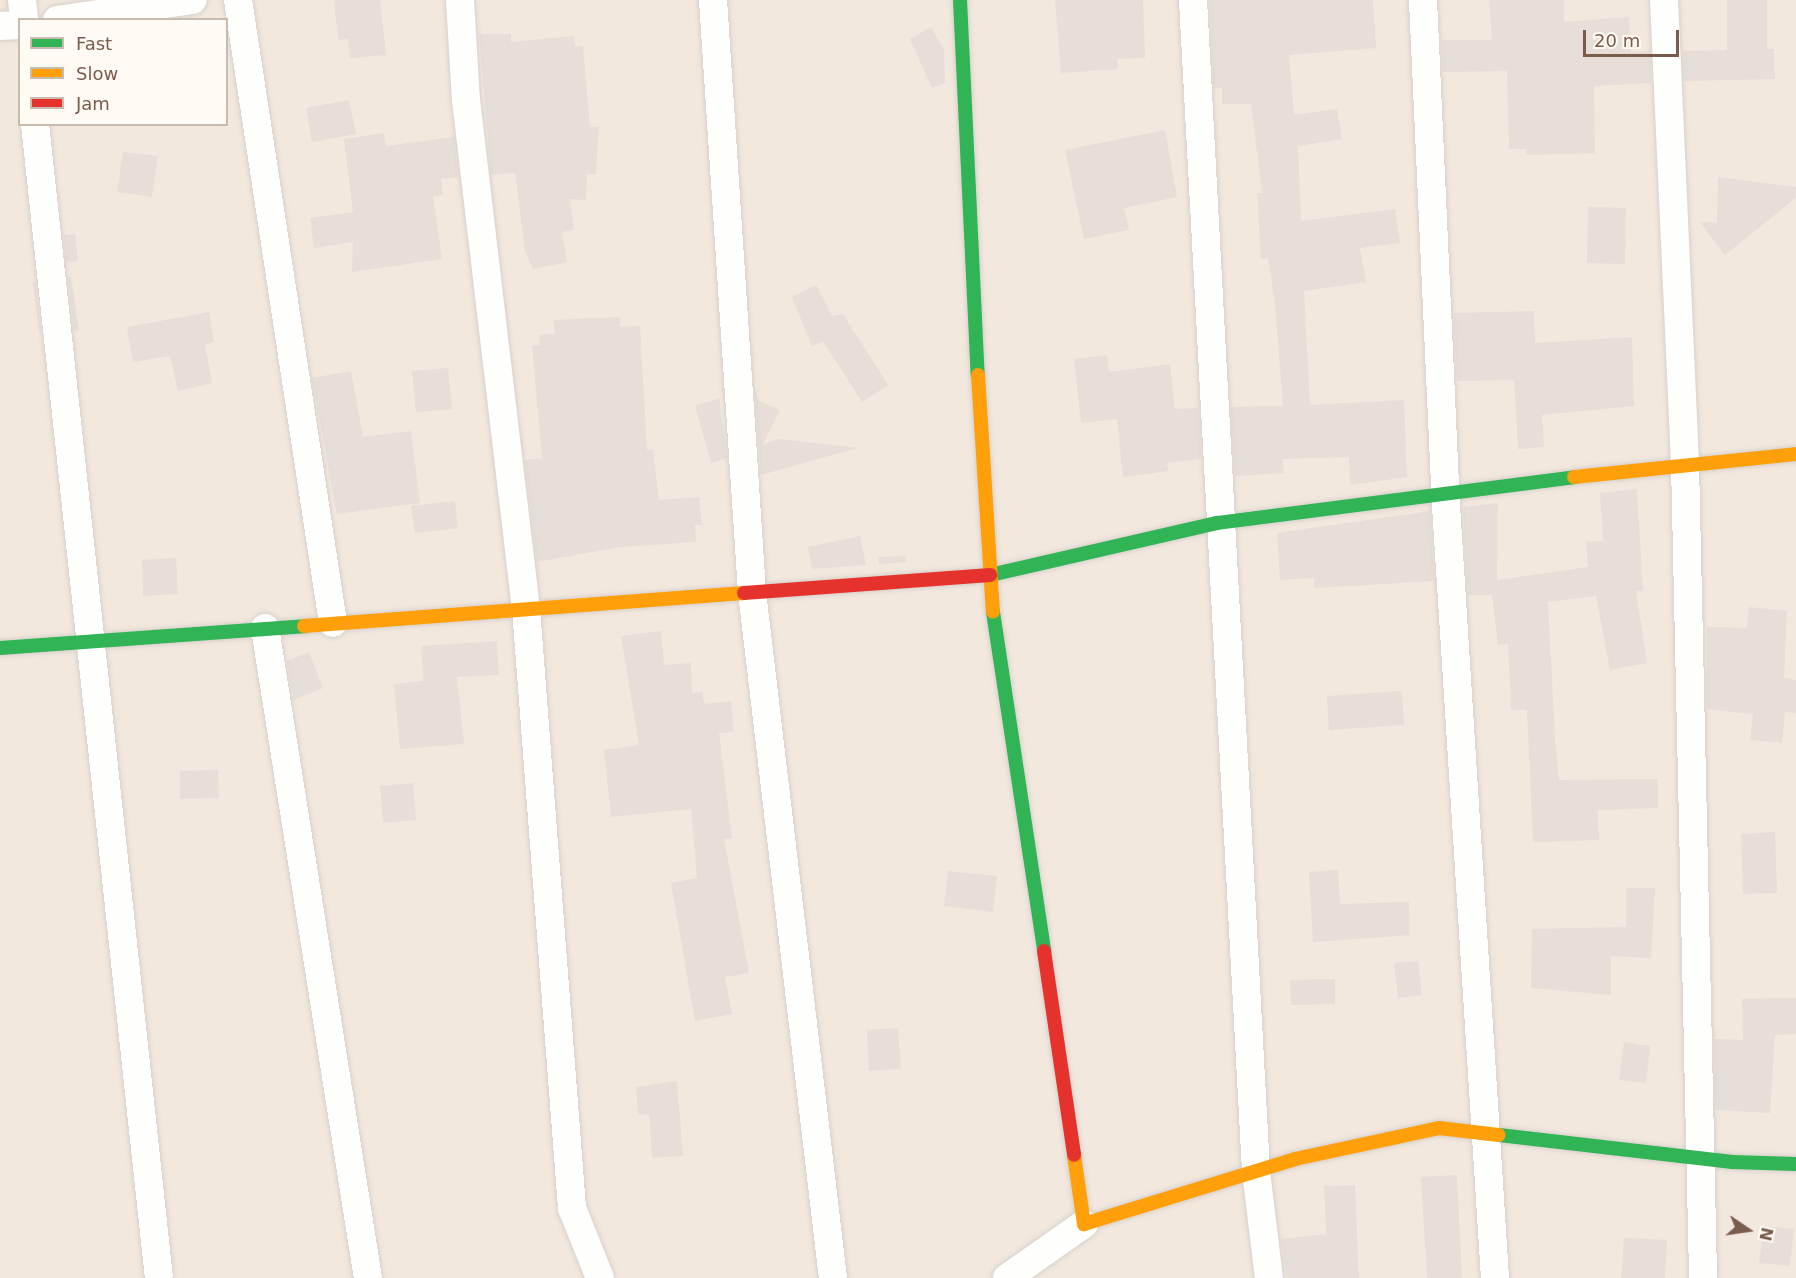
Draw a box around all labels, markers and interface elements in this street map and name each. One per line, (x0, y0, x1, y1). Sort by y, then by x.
legend (18, 18, 228, 126)
scale bar (1586, 18, 1682, 56)
text: 20 m (1594, 30, 1640, 51)
text: Fast (76, 33, 112, 54)
text: Slow (76, 63, 118, 84)
text: Jam (76, 93, 110, 114)
north arrow (1718, 1200, 1778, 1260)
text: N (1755, 1225, 1777, 1243)

